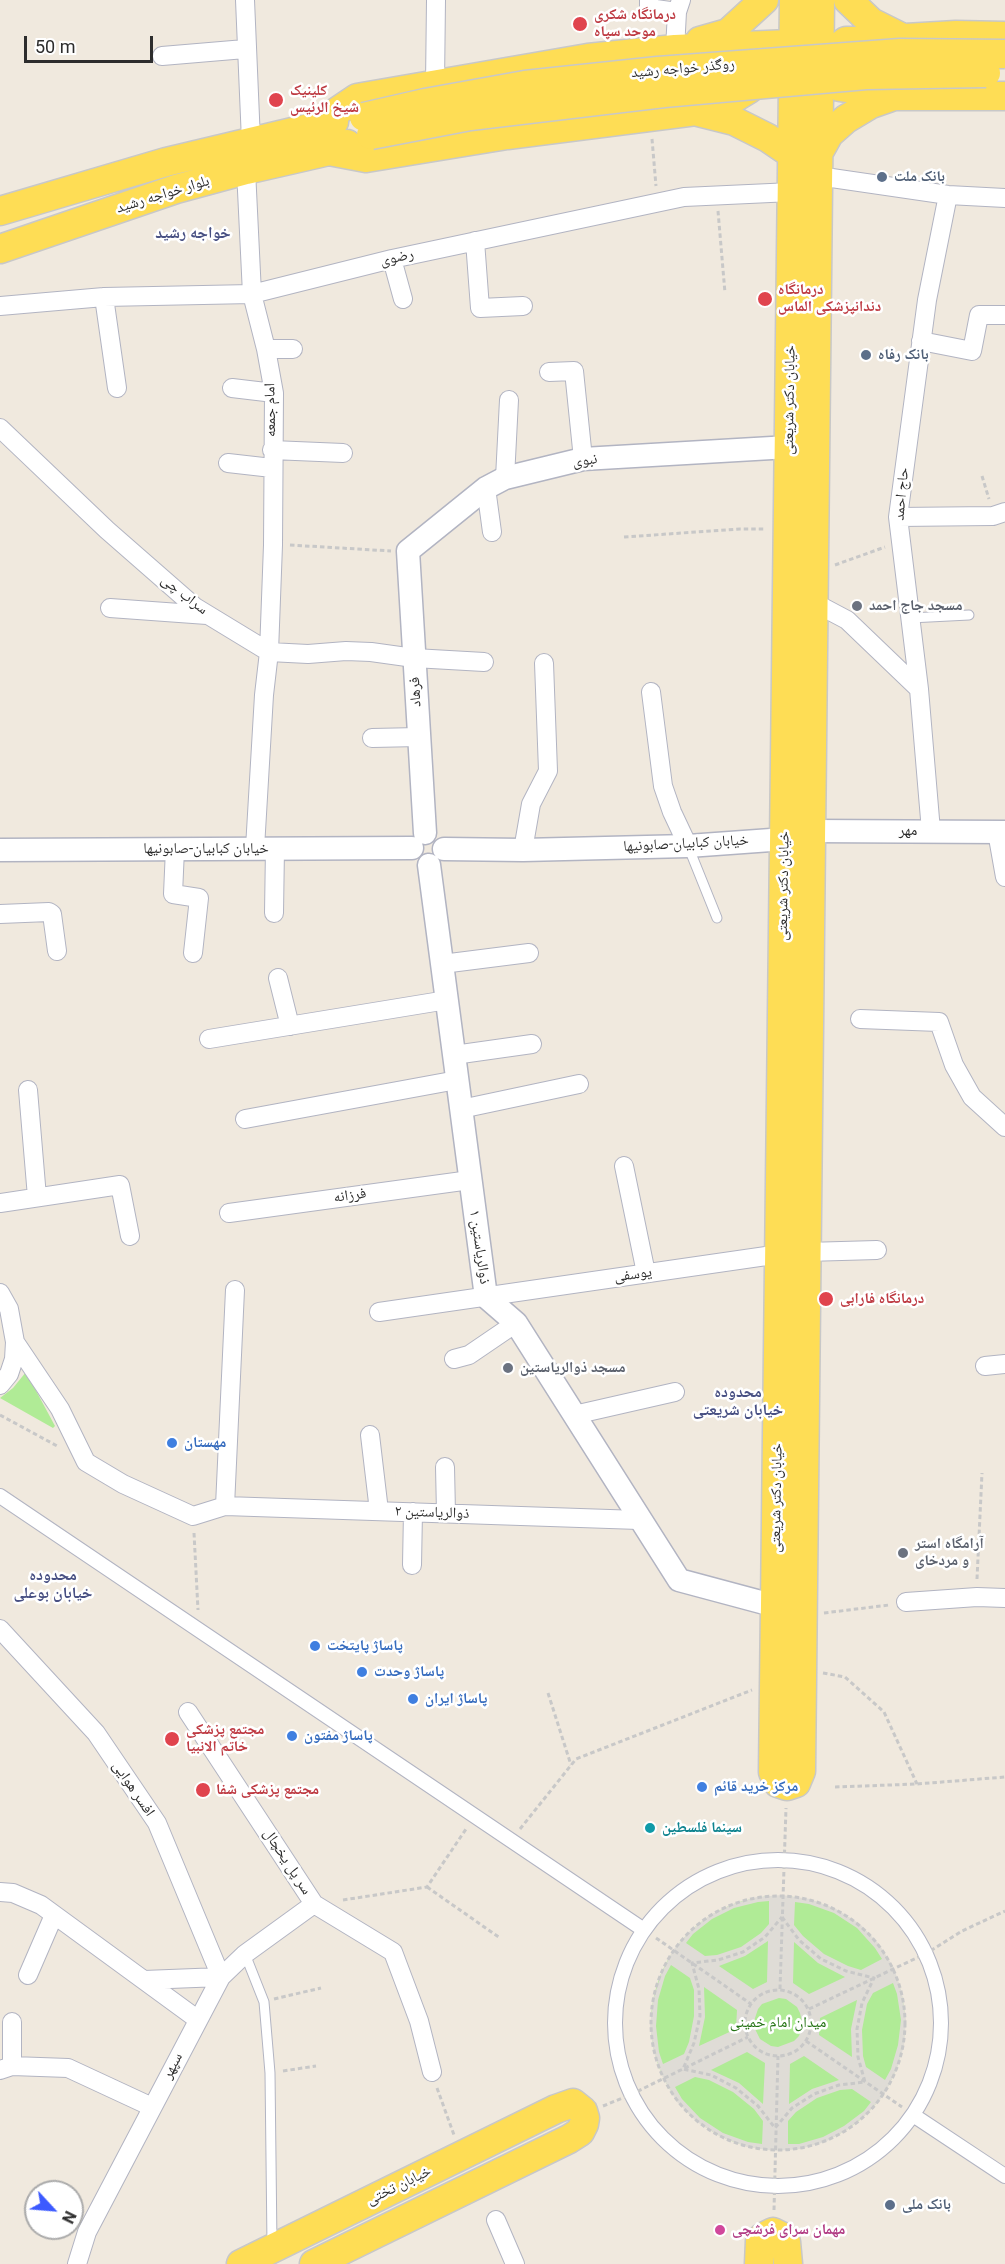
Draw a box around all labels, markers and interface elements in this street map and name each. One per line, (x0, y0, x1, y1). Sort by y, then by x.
place label: درمانگاه شکری موحد سپاه (594, 6, 676, 41)
marker: درمانگاه شکری موحد سپاه (571, 15, 589, 33)
scale bar (27, 24, 156, 62)
text: 50 m (35, 36, 75, 57)
street label: روگذر خواجه رشید (630, 56, 736, 82)
place label: کلینیک شیخ الرئیس (290, 82, 359, 117)
marker: کلینیک شیخ الرئیس (267, 91, 285, 109)
place label: بانک ملت (894, 168, 945, 186)
marker: بانک ملت (875, 170, 889, 184)
street label: بلوار خواجه رشید (114, 172, 212, 218)
district label: خواجه رشید (155, 224, 231, 244)
street label: رضوی (378, 245, 416, 271)
place label: درمانگاه دندانپزشکی الماس (778, 281, 881, 316)
marker: درمانگاه دندانپزشکی الماس (756, 290, 774, 308)
street label: خیابان دکتر شریعتی (780, 345, 800, 455)
place label: بانک رفاه (878, 346, 929, 364)
marker: بانک رفاه (859, 348, 873, 362)
street label: امام جمعه (262, 383, 280, 437)
street label: نبوی (571, 450, 599, 472)
street label: حاج احمد (891, 467, 913, 521)
street label: سراب چی (157, 571, 211, 619)
place label: مسجد جاج احمد (869, 597, 962, 615)
marker: مسجد جاج احمد (850, 599, 864, 613)
street label: فرهاد (406, 677, 426, 707)
street label: مهر (899, 822, 917, 840)
street label: خیابان دکتر شریعتی (774, 831, 794, 941)
street label: خیابان کبابیان-صابونیها (623, 832, 749, 856)
street label: خیابان کبابیان-صابونیها (143, 840, 269, 858)
street label: فرزانه (333, 1185, 367, 1207)
street label: ذوالریاستین ۱ (465, 1209, 493, 1285)
street label: یوسفی (613, 1263, 653, 1287)
marker: درمانگاه فارابی (817, 1290, 835, 1308)
place label: درمانگاه فارابی (840, 1290, 924, 1308)
place label: مسجد ذوالریاستین (520, 1359, 626, 1377)
marker: مسجد ذوالریاستین (501, 1361, 515, 1375)
district label: محدوده خیابان شریعتی (693, 1383, 783, 1421)
place label: مهستان (184, 1434, 226, 1452)
marker: مهستان (165, 1436, 179, 1450)
street label: خیابان دکتر شریعتی (767, 1443, 787, 1553)
street label: ذوالریاستین ۲ (394, 1503, 470, 1523)
place label: آرامگاه استر و مردخای (915, 1535, 984, 1570)
marker: آرامگاه استر و مردخای (896, 1546, 910, 1560)
district label: محدوده خیابان بوعلی (14, 1566, 92, 1604)
place label: پاساژ پایتخت (327, 1637, 403, 1655)
marker: پاساژ پایتخت (308, 1639, 322, 1653)
place label: پاساژ وحدت (374, 1663, 444, 1681)
marker: پاساژ وحدت (355, 1665, 369, 1679)
place label: پاساژ ایران (425, 1690, 487, 1708)
marker: پاساژ ایران (406, 1692, 420, 1706)
place label: مجتمع پزشکی خاتم الانبیا (186, 1721, 264, 1756)
place label: پاساژ مفتون (304, 1727, 373, 1745)
marker: پاساژ مفتون (285, 1729, 299, 1743)
marker: مجتمع پزشکی خاتم الانبیا (163, 1730, 181, 1748)
street label: افسر هوایی (108, 1758, 158, 1820)
place label: مرکز خرید قائم (714, 1778, 798, 1796)
marker: مرکز خرید قائم (695, 1780, 709, 1794)
marker: مجتمع پزشکی شفا (194, 1781, 212, 1799)
place label: مجتمع پزشکی شفا (216, 1781, 319, 1799)
place label: سینما فلسطین (662, 1819, 742, 1837)
marker: سینما فلسطین (643, 1821, 657, 1835)
street label: سر پل یخچال (259, 1826, 315, 1898)
park label: میدان امام خمینی (730, 2014, 826, 2032)
street label: سپهر (159, 2050, 187, 2082)
street label: خیابان تختی (364, 2163, 434, 2209)
north arrow (24, 2180, 84, 2240)
place label: بانک ملی (902, 2196, 951, 2214)
marker: بانک ملی (883, 2198, 897, 2212)
text: N (58, 2208, 80, 2226)
place label: مهمان سرای فرشچی (732, 2221, 845, 2239)
marker: مهمان سرای فرشچی (713, 2223, 727, 2237)

